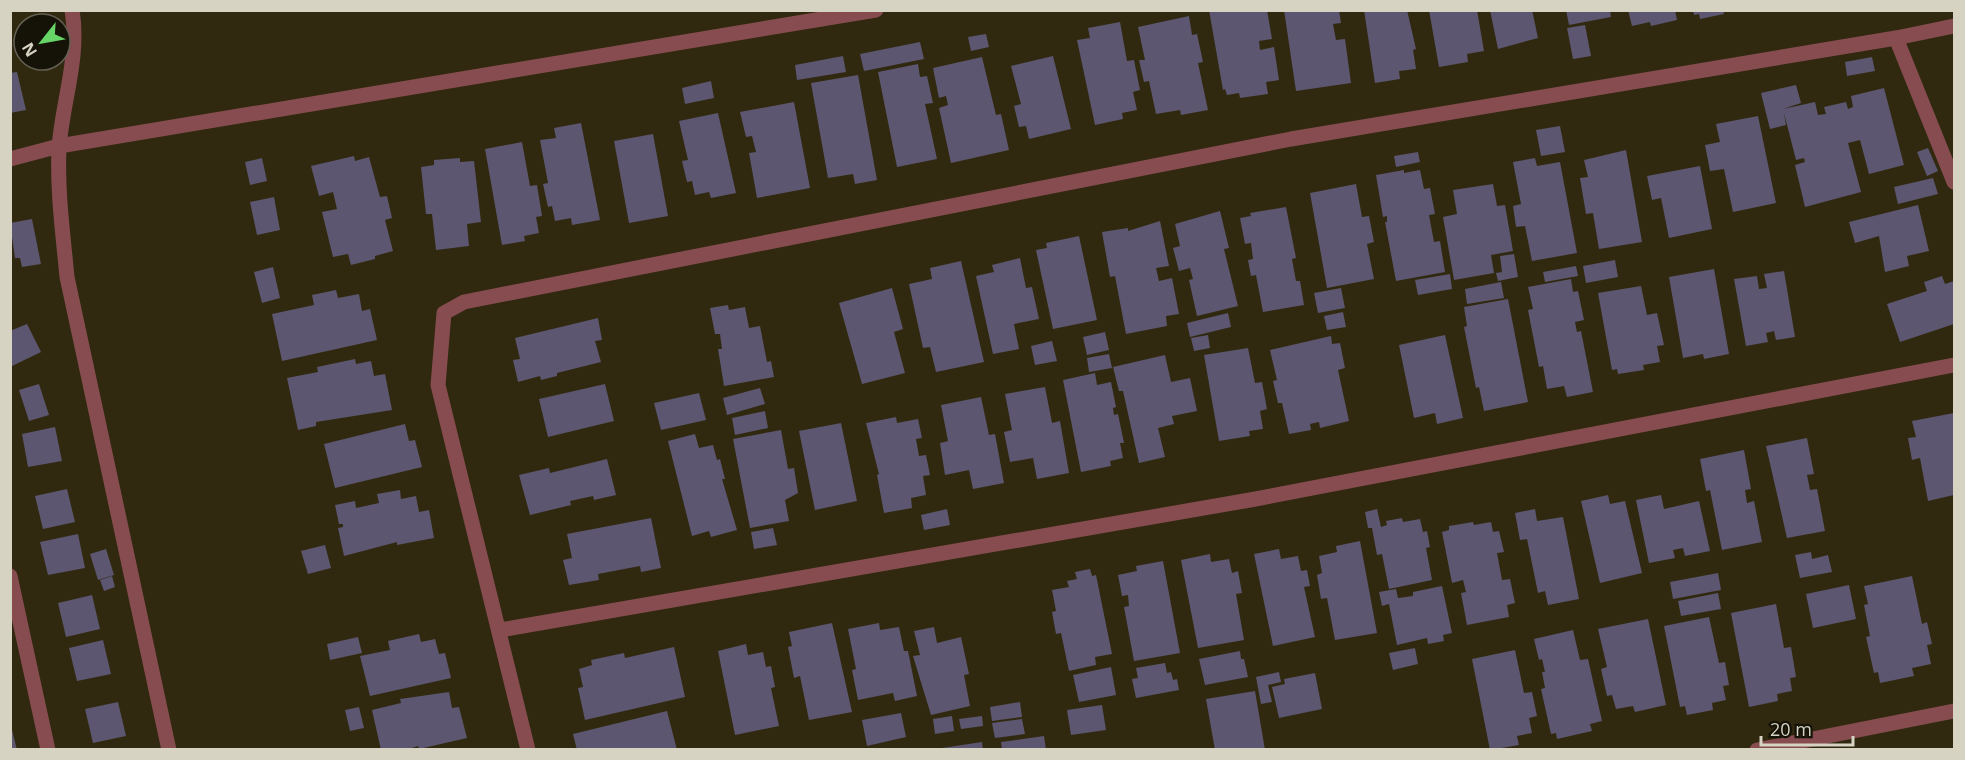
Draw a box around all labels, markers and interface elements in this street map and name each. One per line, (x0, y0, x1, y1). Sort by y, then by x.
north arrow (12, 12, 72, 72)
text: N (16, 38, 42, 61)
scale bar (1761, 709, 1852, 747)
text: 20 m (1770, 717, 1812, 741)

